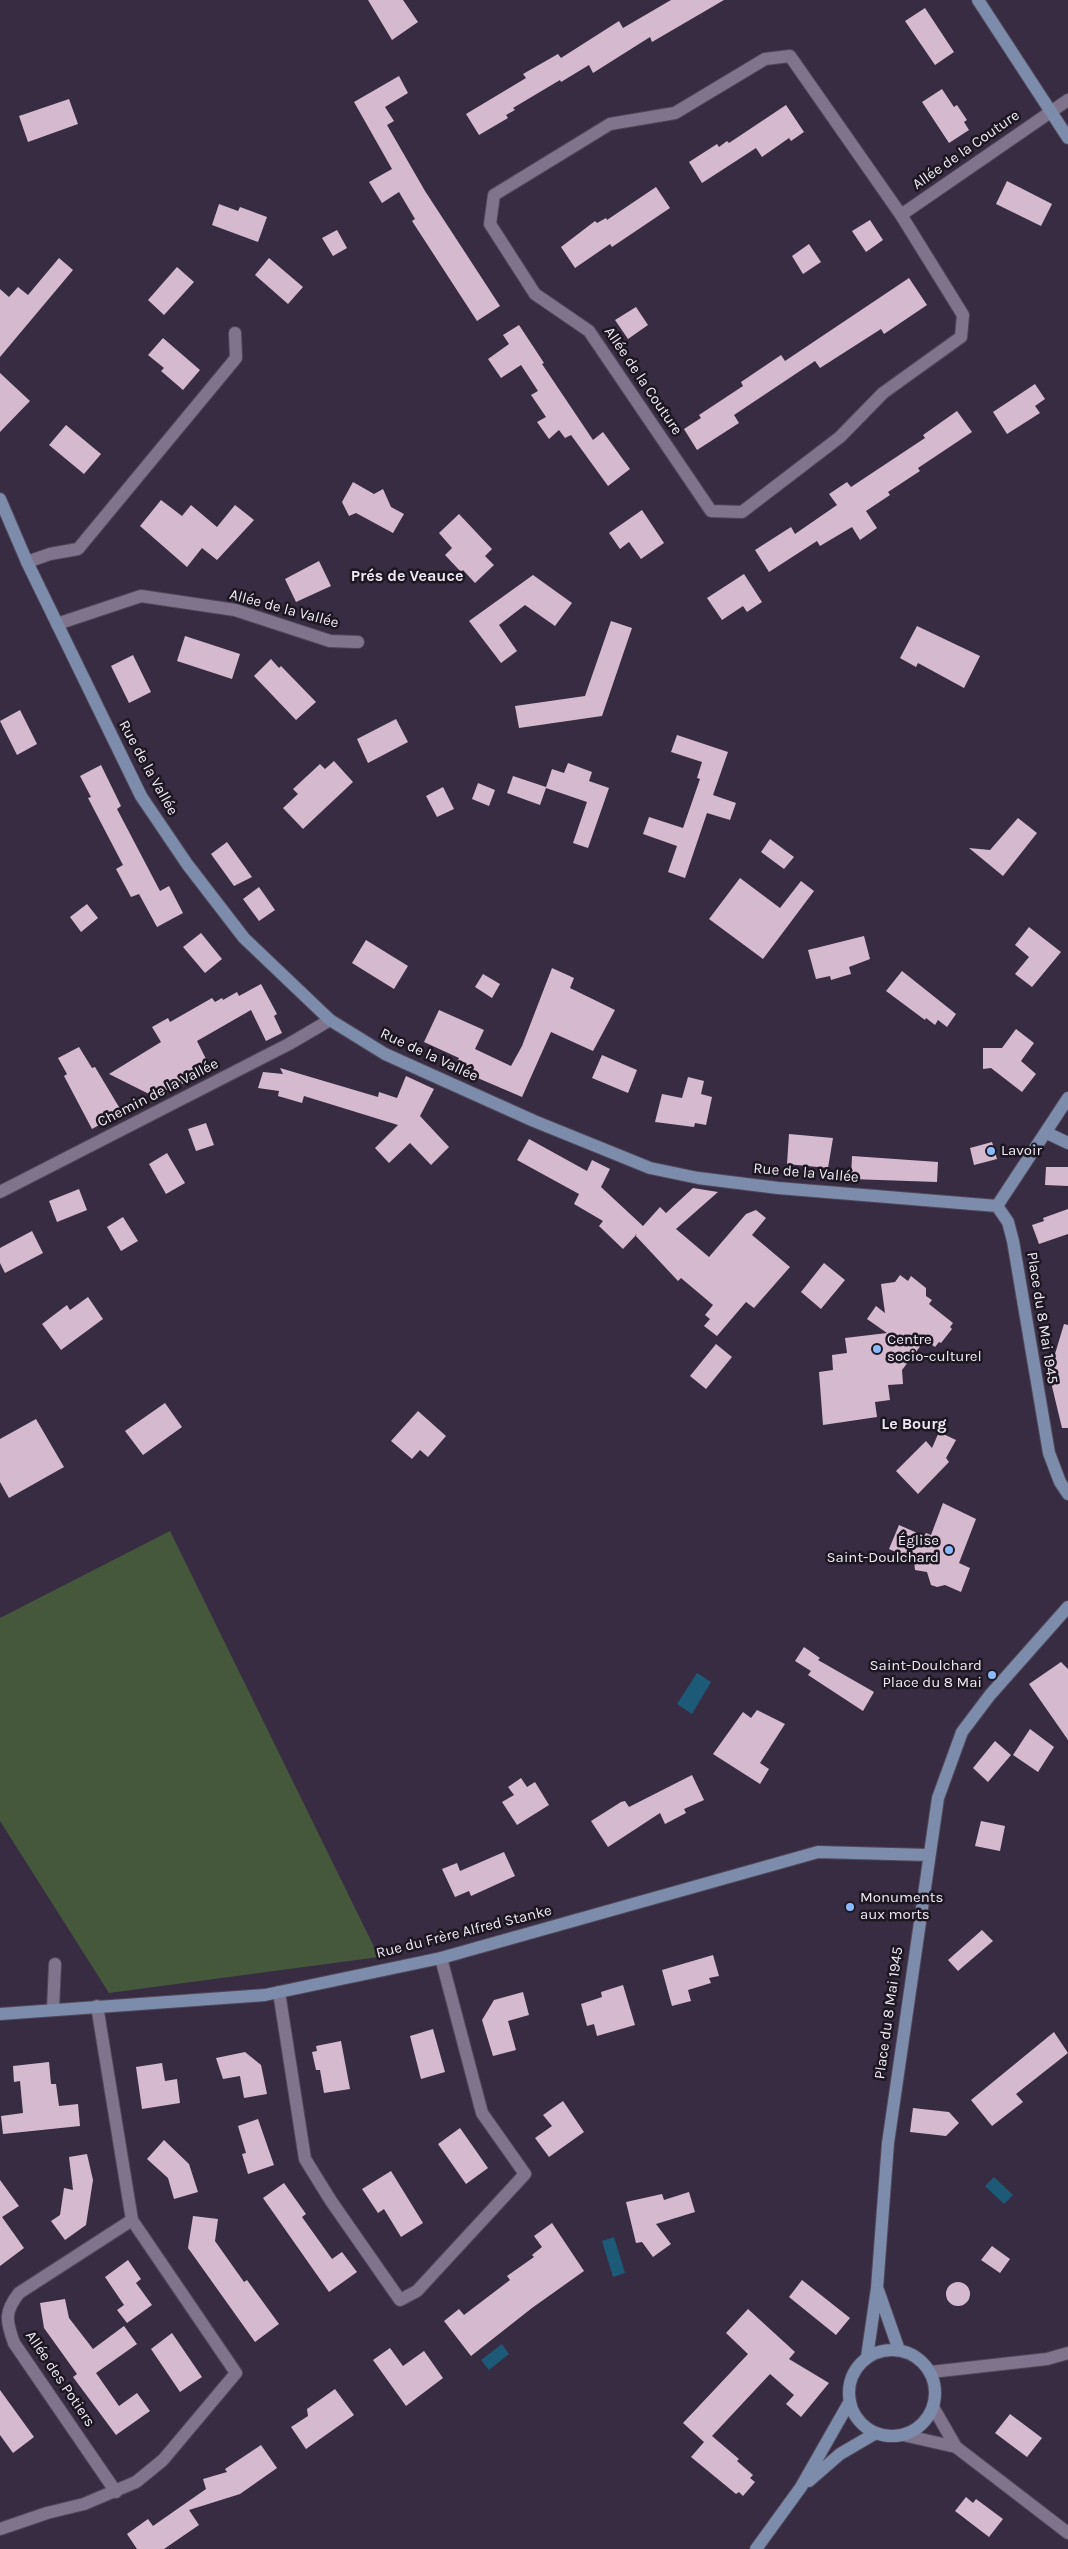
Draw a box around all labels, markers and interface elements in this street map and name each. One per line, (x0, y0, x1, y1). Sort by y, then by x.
street label: Allée de la Couture (909, 106, 1023, 194)
street label: Allée de la Couture (600, 324, 686, 438)
district label: Prés de Veauce (351, 566, 463, 586)
street label: Allée de la Vallée (227, 586, 341, 632)
street label: Rue de la Vallée (114, 717, 182, 819)
street label: Rue de la Vallée (377, 1025, 481, 1085)
street label: Chemin de la Vallée (95, 1055, 221, 1131)
place label: Lavoir (1001, 1142, 1042, 1160)
marker: Lavoir (985, 1145, 997, 1157)
street label: Rue de la Vallée (753, 1159, 859, 1187)
street label: Place du 8 Mai 1945 (1023, 1251, 1061, 1385)
place label: Centre socio-culturel (887, 1331, 982, 1366)
marker: Centre socio-culturel (871, 1343, 883, 1355)
district label: Le Bourg (881, 1414, 947, 1434)
place label: Église Saint-Doulchard (827, 1532, 939, 1567)
marker: Église Saint-Doulchard (943, 1544, 955, 1556)
place label: Saint-Doulchard Place du 8 Mai (870, 1657, 982, 1692)
marker: Saint-Doulchard Place du 8 Mai (986, 1669, 998, 1681)
place label: Monuments aux morts (860, 1889, 943, 1924)
street label: Rue du Frère Alfred Stanke (374, 1901, 554, 1963)
marker: Monuments aux morts (844, 1901, 856, 1913)
street label: Place du 8 Mai 1945 (871, 1946, 907, 2080)
street label: Allée des Potiers (21, 2328, 99, 2430)

